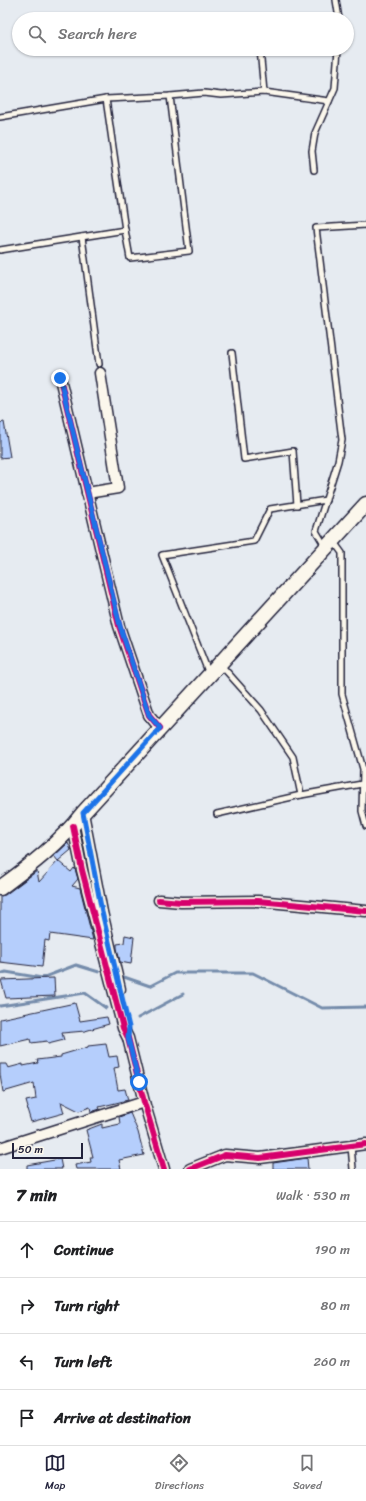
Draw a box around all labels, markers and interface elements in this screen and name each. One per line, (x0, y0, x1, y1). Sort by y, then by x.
search box (12, 12, 354, 56)
text: Search here (58, 21, 137, 47)
icon: search (26, 23, 48, 45)
route end (51, 369, 69, 387)
route start (130, 1073, 148, 1091)
text: 50 m (18, 1140, 43, 1159)
scale bar (12, 1141, 83, 1160)
text: 7 min (16, 1180, 57, 1210)
text: Walk · 530 m (276, 1184, 350, 1207)
text: Continue (54, 1237, 114, 1263)
text: 190 m (315, 1238, 350, 1261)
icon: ahead (16, 1239, 38, 1261)
text: Turn right (54, 1293, 119, 1319)
text: 80 m (321, 1294, 350, 1317)
icon: right (16, 1295, 38, 1317)
text: Turn left (54, 1349, 112, 1375)
text: 260 m (314, 1350, 350, 1373)
icon: left (16, 1351, 38, 1373)
text: Arrive at destination (54, 1405, 191, 1431)
icon: arrive (16, 1407, 38, 1429)
tab: Map (44, 1452, 66, 1495)
tab: Directions (155, 1452, 204, 1495)
tab: Saved (293, 1452, 322, 1495)

